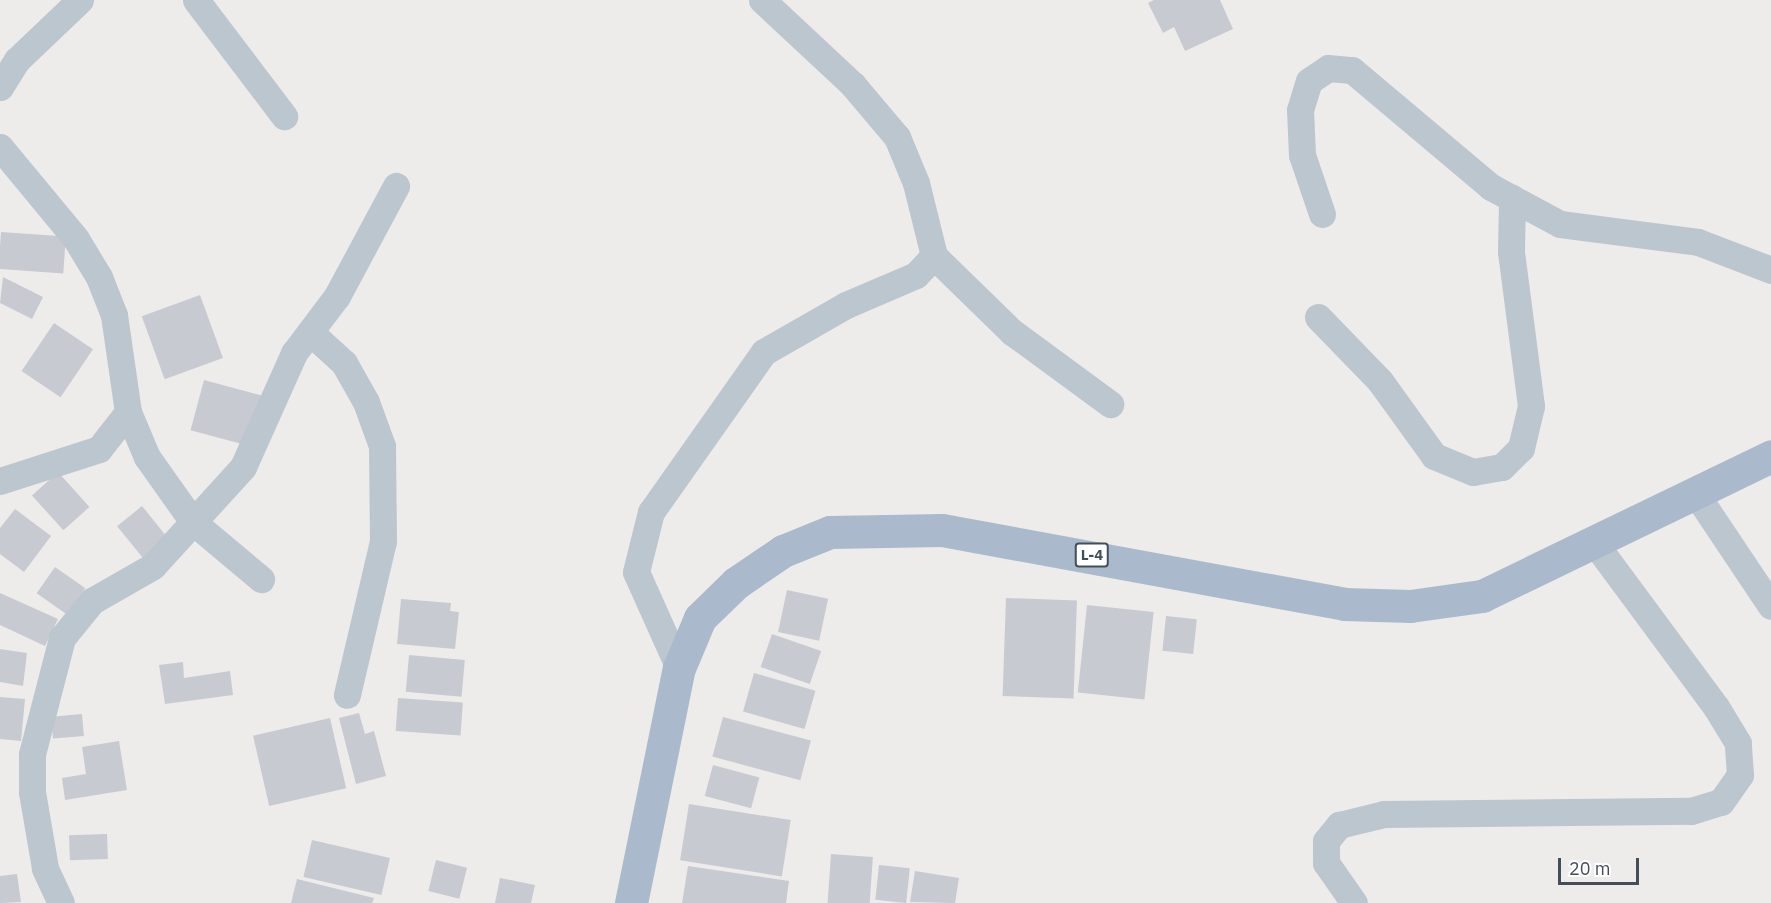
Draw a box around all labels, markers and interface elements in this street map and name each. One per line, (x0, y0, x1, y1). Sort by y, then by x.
road number: L-4 (1074, 543, 1110, 567)
scale bar (1561, 846, 1642, 884)
text: 20 m (1569, 857, 1611, 880)

